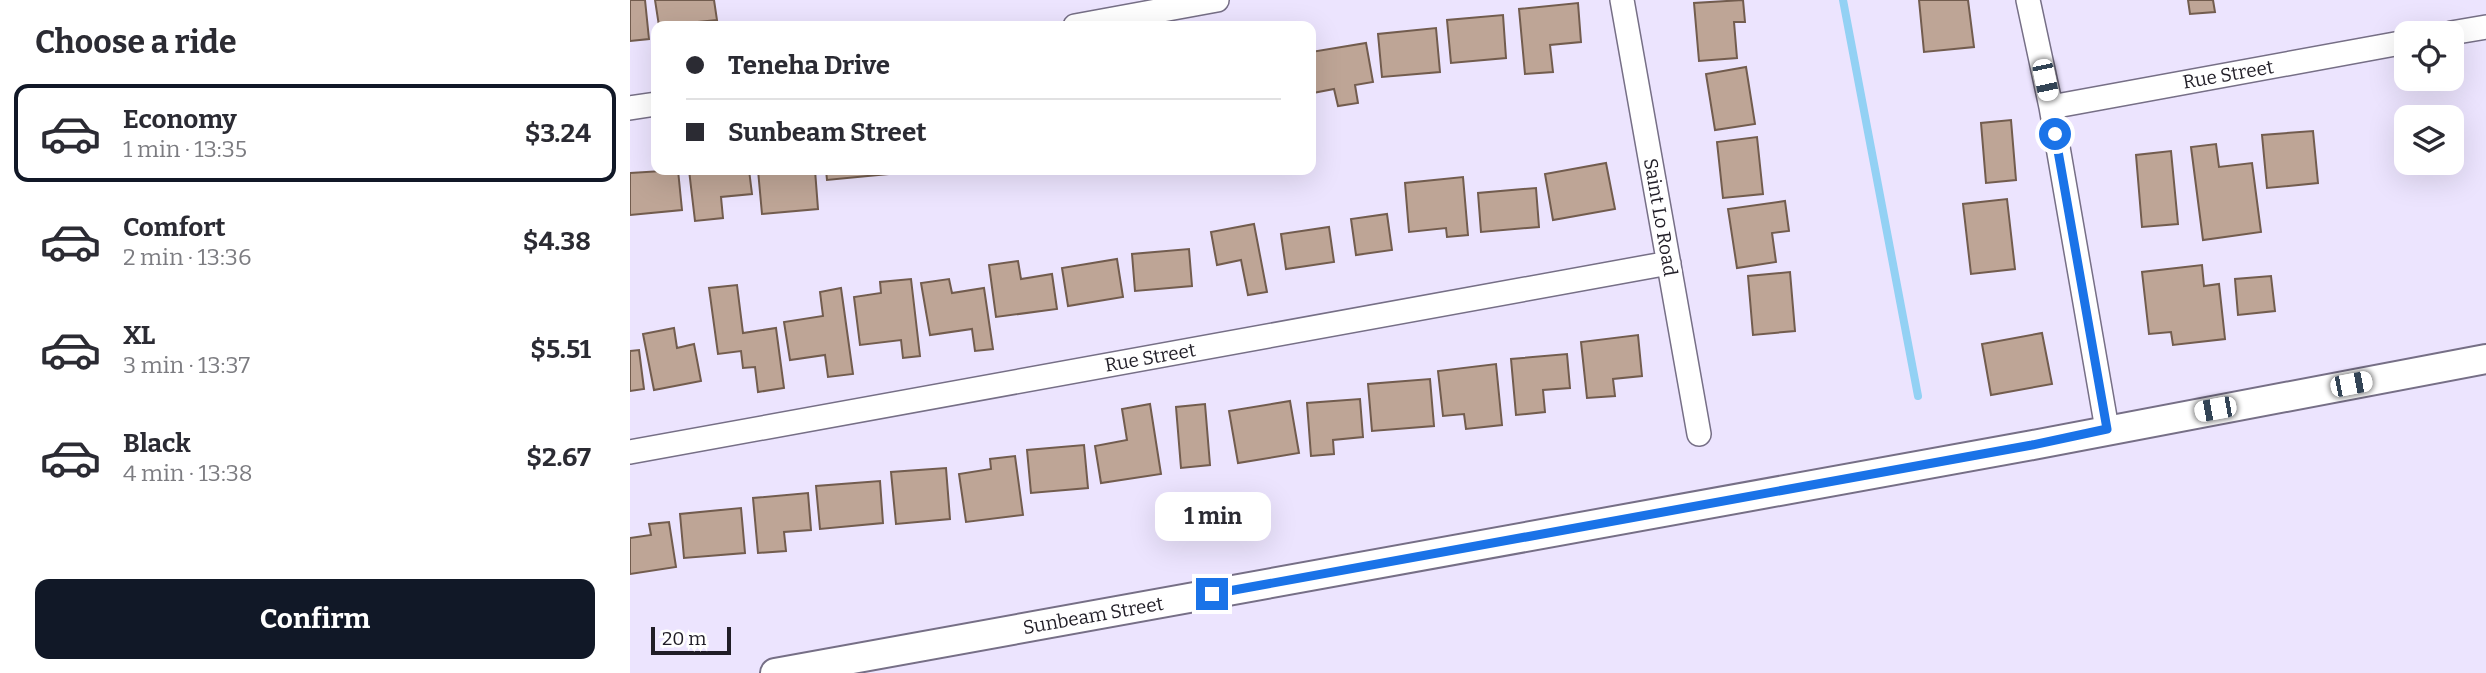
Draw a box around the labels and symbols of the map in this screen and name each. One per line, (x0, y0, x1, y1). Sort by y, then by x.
street label: Rue Street (2181, 55, 2275, 94)
car (2031, 57, 2060, 103)
route start (2039, 118, 2071, 150)
street label: Saint Lo Road (1639, 156, 1682, 278)
street label: Rue Street (1103, 338, 1197, 377)
car (2329, 370, 2374, 398)
car (2193, 395, 2238, 423)
callout: 1 min (1154, 492, 1270, 542)
route end (1196, 578, 1228, 610)
street label: Sunbeam Street (1021, 592, 1165, 639)
scale bar (651, 624, 732, 656)

